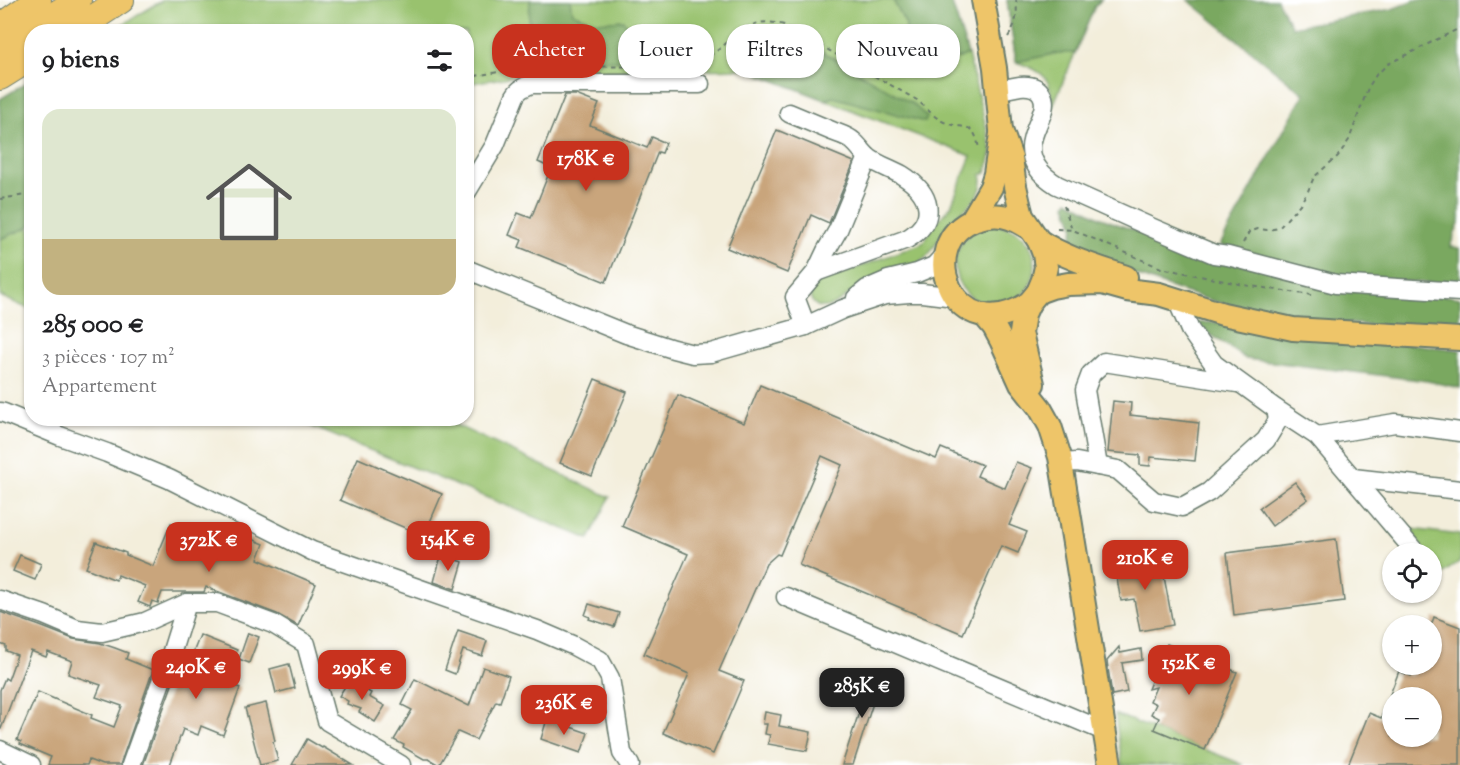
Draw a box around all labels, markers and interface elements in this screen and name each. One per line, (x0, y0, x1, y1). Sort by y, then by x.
chip: Acheter (492, 24, 606, 78)
chip: Louer (618, 24, 714, 78)
chip: Filtres (726, 24, 824, 78)
chip: Nouveau (836, 24, 960, 78)
text: 9 biens (42, 42, 119, 79)
icon: filters (423, 44, 456, 77)
pin: 178K € (537, 141, 635, 192)
text: 178K € (557, 146, 615, 175)
icon: home (195, 148, 303, 256)
text: 285 000 € (42, 307, 144, 344)
text: 3 pièces · 107 m² (42, 344, 175, 373)
text: Appartement (42, 373, 157, 402)
pin: 154K € (399, 521, 497, 572)
pin: 372K € (160, 522, 258, 573)
text: 154K € (421, 526, 475, 555)
text: 372K € (180, 527, 238, 556)
pin: 210K € (1096, 540, 1194, 591)
map controls (1382, 543, 1442, 747)
button: locate (1382, 543, 1442, 603)
text: 210K € (1116, 545, 1174, 574)
button: + (1382, 615, 1442, 675)
pin: 152K € (1140, 645, 1238, 696)
pin: 240K € (147, 649, 245, 700)
pin: 299K € (313, 650, 411, 701)
text: 152K € (1162, 650, 1216, 679)
text: 240K € (166, 654, 226, 683)
text: 299K € (332, 655, 392, 684)
pin: 285K € (813, 668, 911, 719)
text: 285K € (833, 673, 891, 702)
pin: 236K € (515, 685, 613, 736)
button: − (1382, 687, 1442, 747)
text: 236K € (535, 690, 593, 719)

